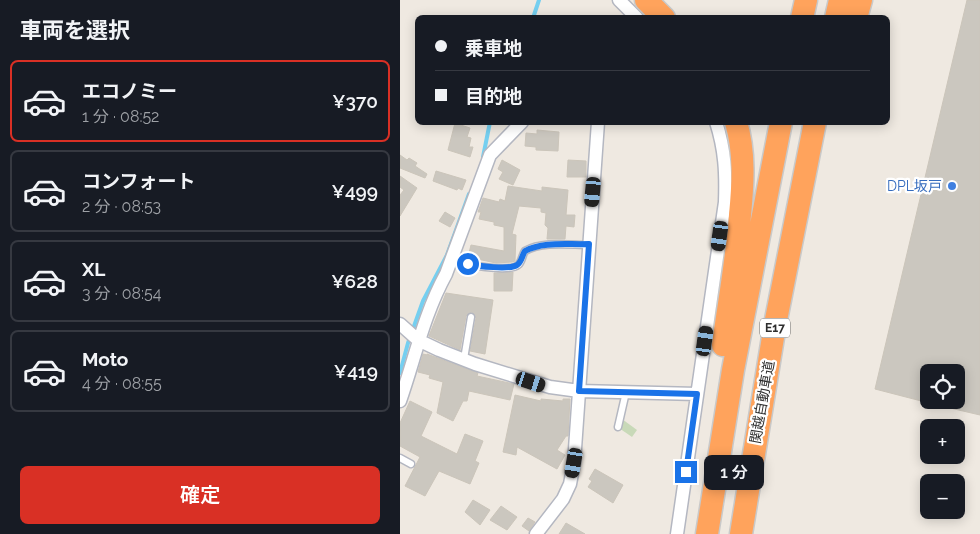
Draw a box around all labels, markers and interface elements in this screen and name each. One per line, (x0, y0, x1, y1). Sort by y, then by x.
text: 車両を選択 (20, 17, 130, 43)
text: 乗車地 (465, 37, 522, 59)
icon: car (22, 79, 67, 124)
text: エコノミー (82, 80, 177, 102)
text: 目的地 (465, 85, 522, 107)
text: ¥370 (332, 90, 378, 112)
text: 1 分 · 08:52 (82, 107, 159, 126)
icon: car (22, 169, 67, 214)
text: コンフォート (82, 170, 195, 192)
car (584, 176, 601, 208)
place label: DPL坂戸 (887, 178, 942, 194)
text: ¥499 (332, 180, 378, 202)
marker: DPL坂戸 (946, 180, 958, 192)
text: 2 分 · 08:53 (82, 197, 161, 216)
car (710, 220, 729, 252)
route start (457, 253, 479, 275)
text: XL (82, 258, 105, 280)
icon: car (22, 259, 67, 304)
text: ¥628 (331, 270, 378, 292)
text: 3 分 · 08:54 (82, 284, 162, 303)
road number: E17 (760, 318, 790, 338)
car (695, 325, 714, 357)
text: Moto (82, 348, 128, 370)
icon: car (22, 349, 67, 394)
street label: 関越自動車道 (747, 359, 777, 445)
text: ¥419 (334, 360, 378, 382)
map controls (920, 364, 965, 519)
button: locate (920, 364, 965, 409)
car (514, 370, 547, 394)
text: 4 分 · 08:55 (82, 374, 162, 393)
button: + (920, 419, 965, 464)
car (564, 447, 583, 479)
callout: 1 分 (704, 454, 764, 490)
route end (675, 461, 697, 483)
text: 1 分 (720, 463, 748, 482)
button: 確定 (20, 466, 380, 524)
button: − (920, 474, 965, 519)

